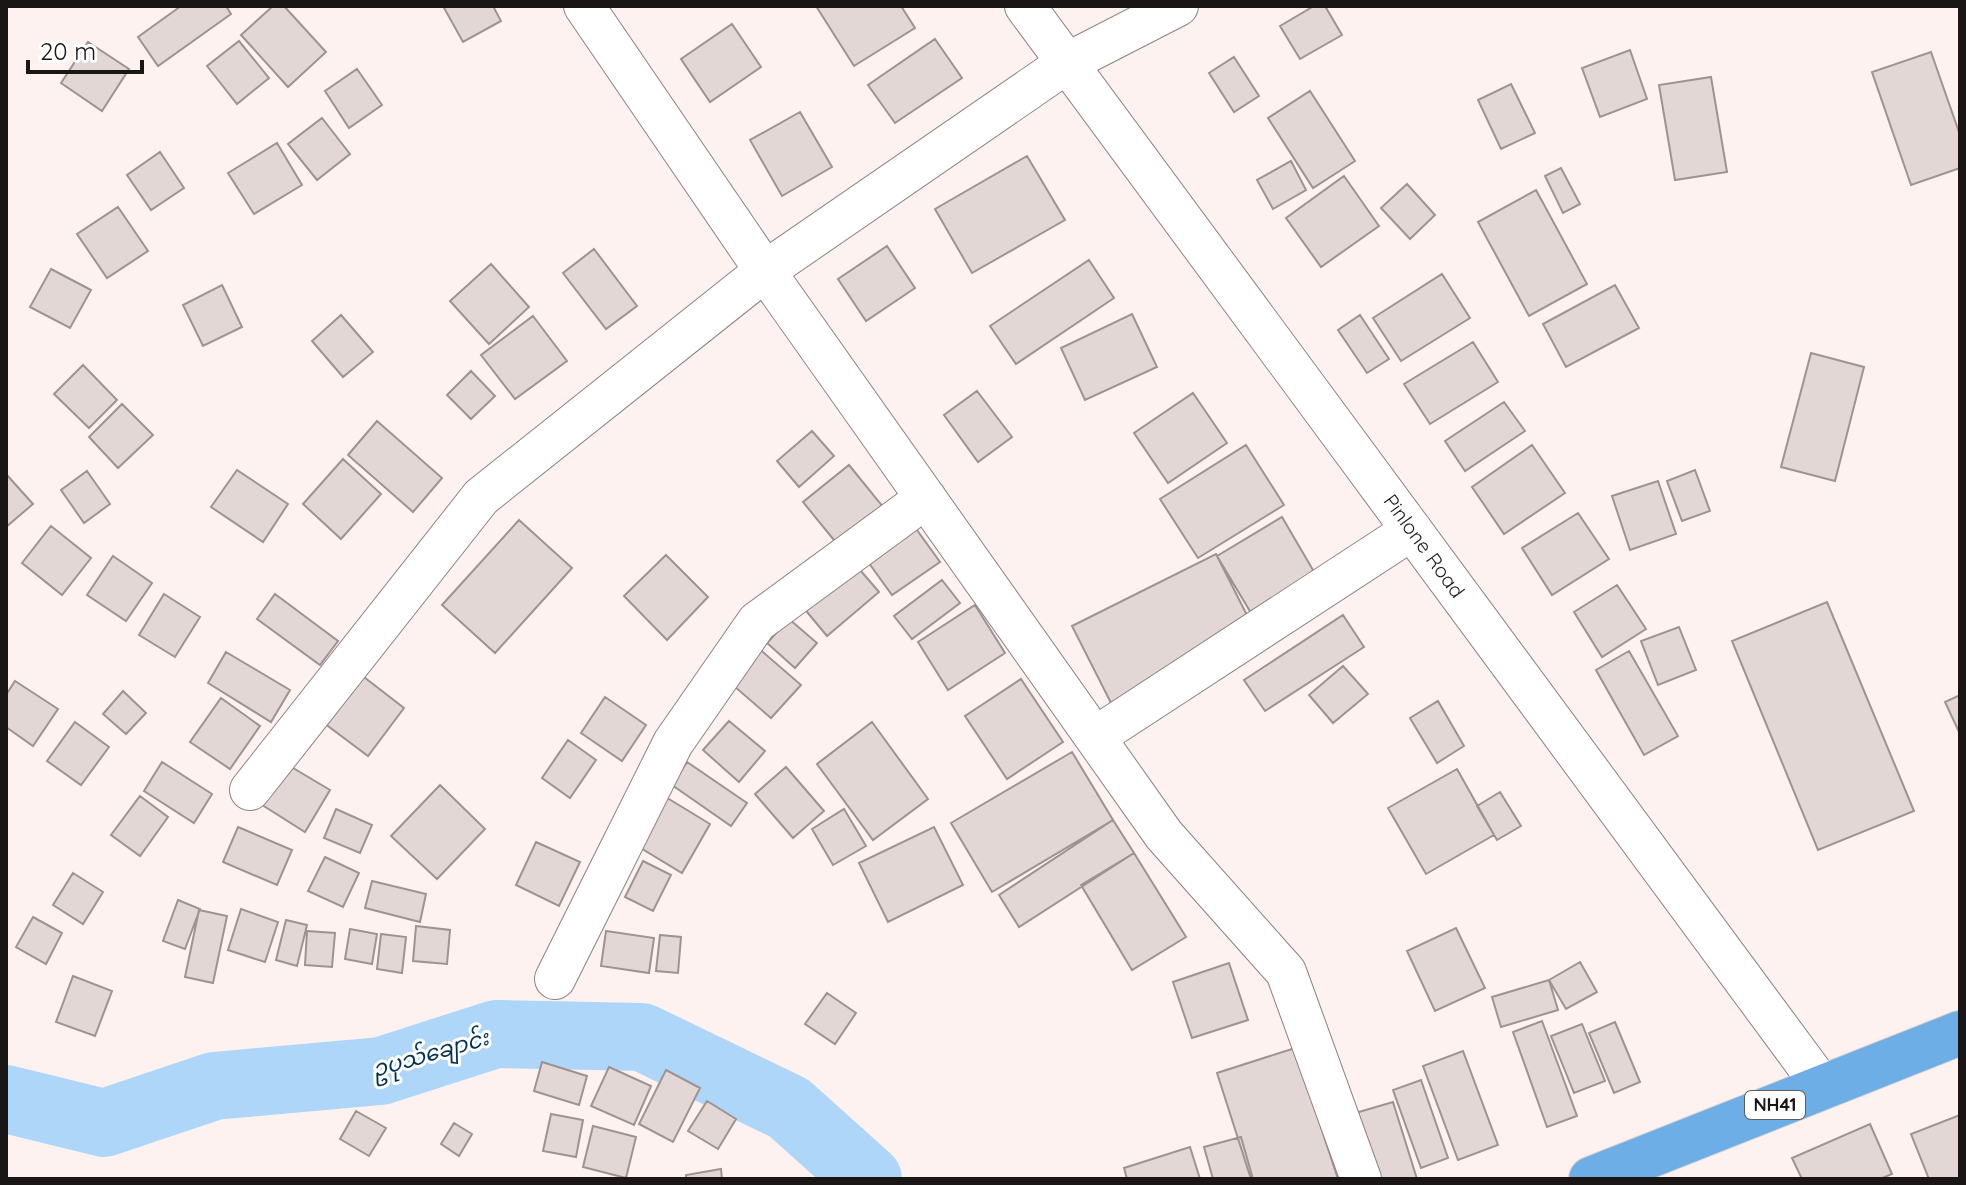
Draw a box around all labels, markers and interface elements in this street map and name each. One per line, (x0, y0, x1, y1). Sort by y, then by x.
scale bar (28, 24, 142, 74)
text: 20 m (40, 36, 96, 66)
street label: Pinlone Road (1378, 489, 1470, 602)
water label: ဥပုသ်ချောင်း (368, 1022, 494, 1088)
road number: NH41 (1745, 1091, 1805, 1119)

